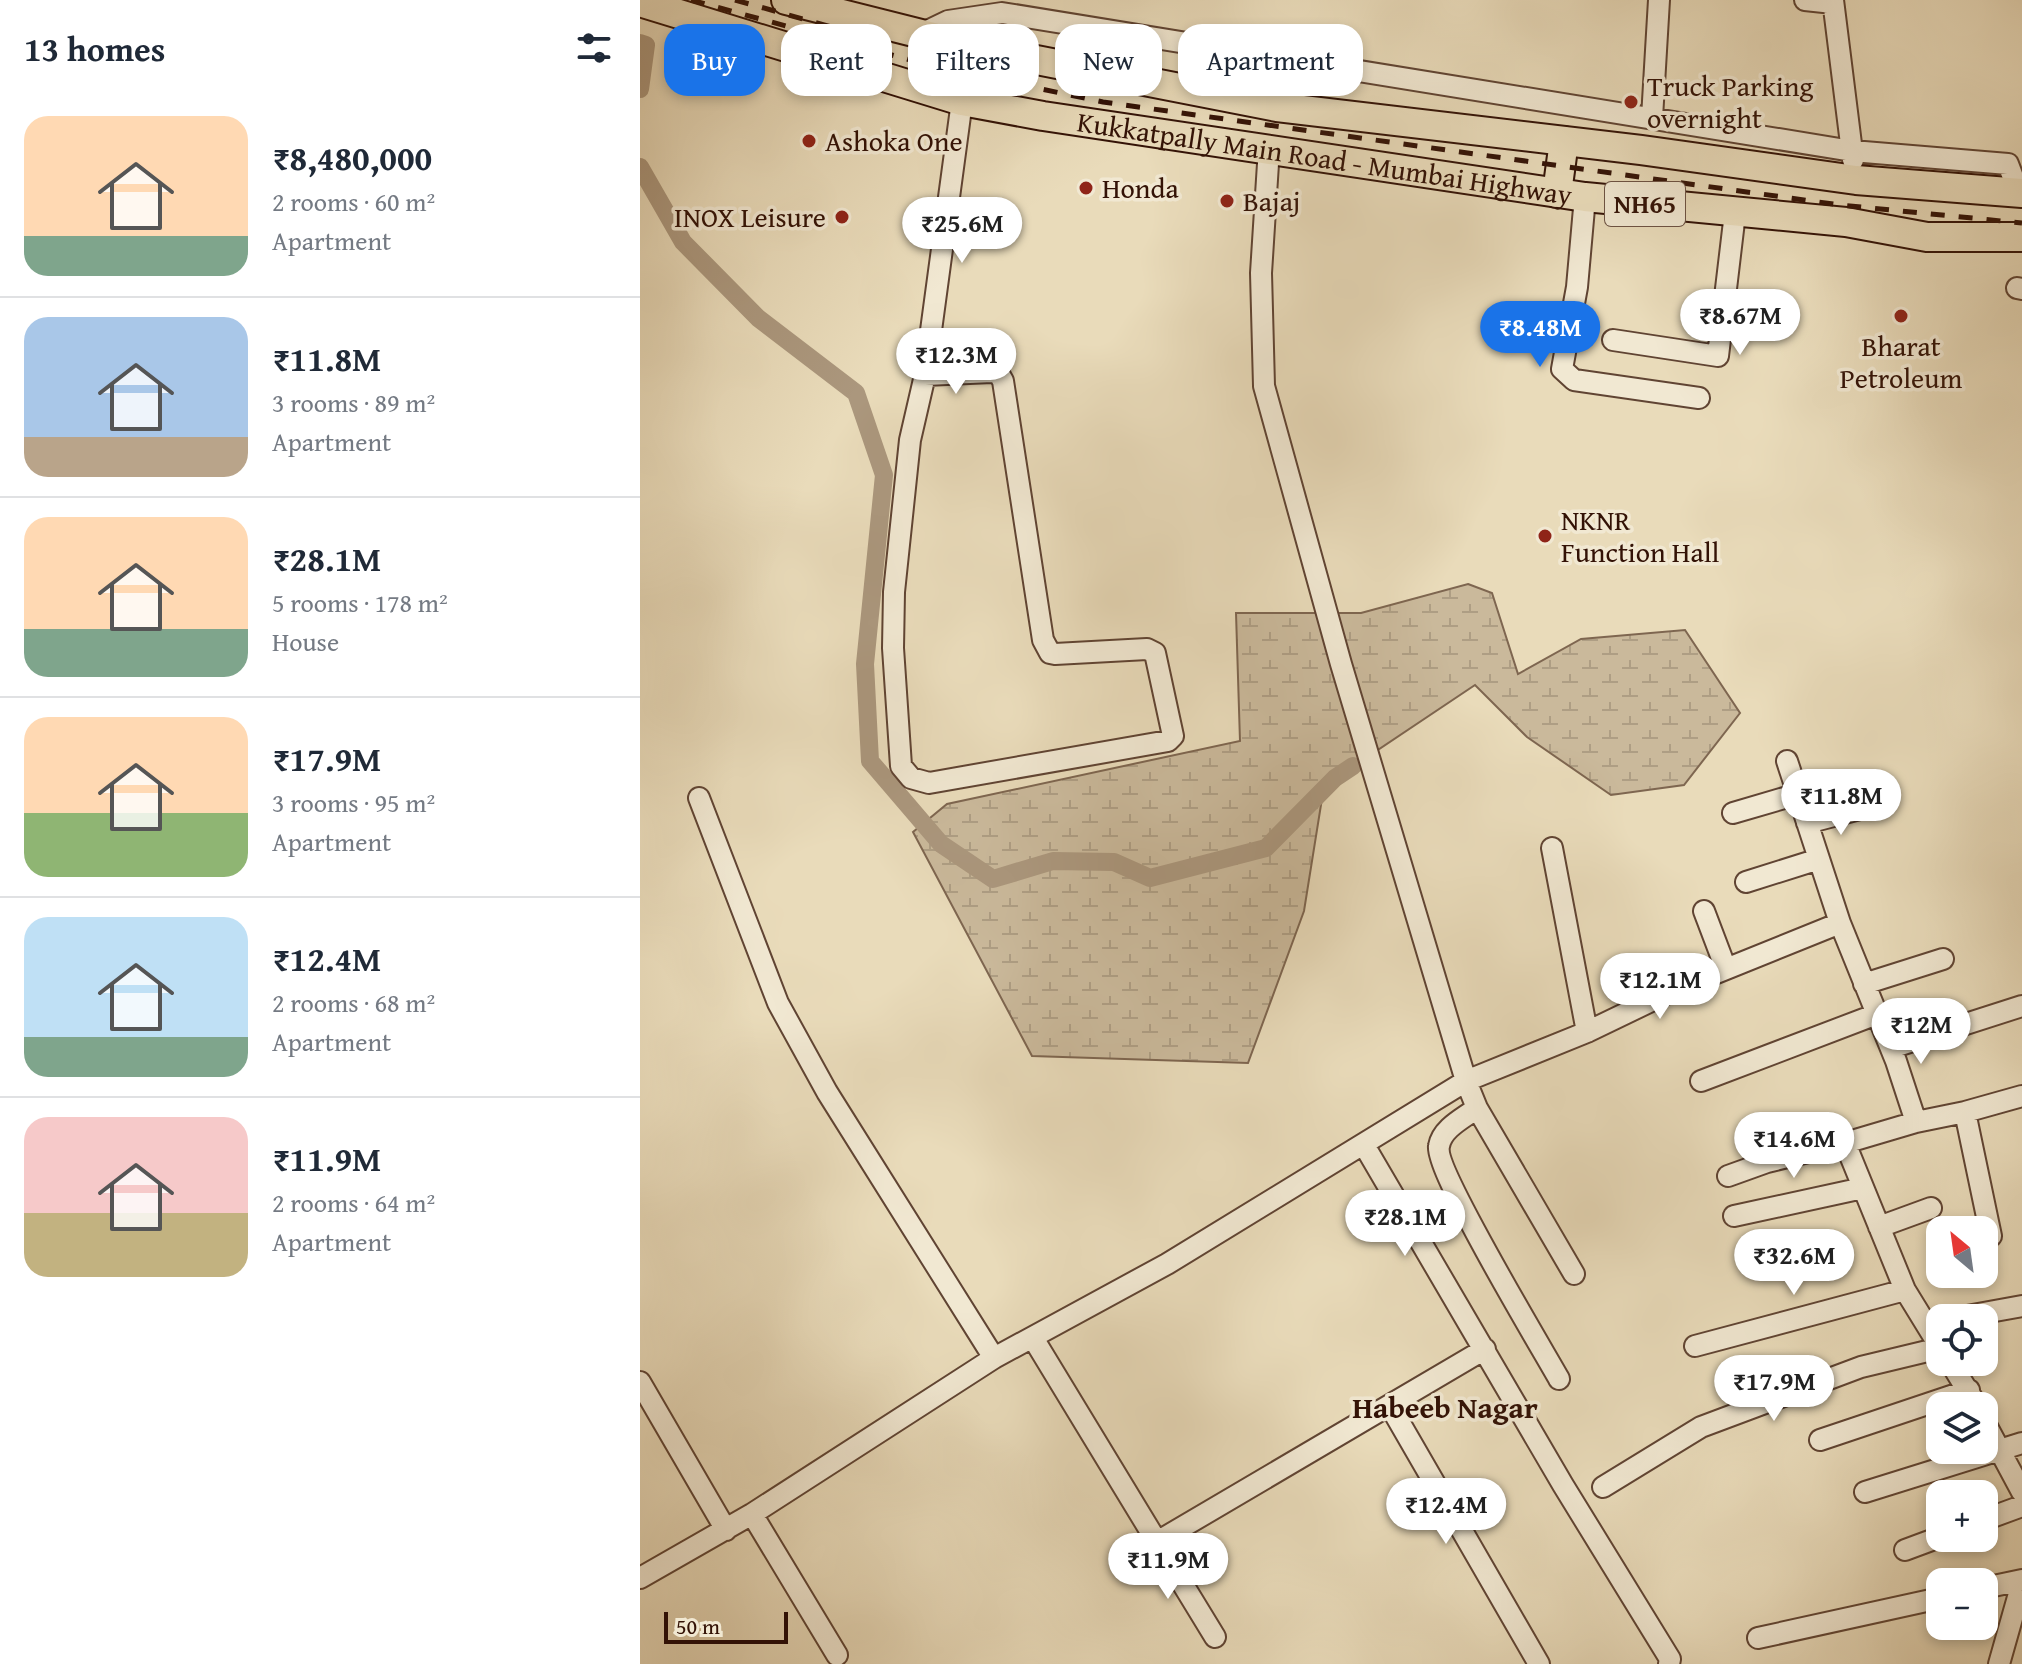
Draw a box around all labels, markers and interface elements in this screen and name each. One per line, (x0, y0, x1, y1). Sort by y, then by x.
text: 13 homes (24, 24, 165, 73)
chip: Buy (664, 24, 765, 96)
chip: Rent (781, 24, 892, 96)
chip: Filters (908, 24, 1039, 96)
chip: New (1055, 24, 1162, 96)
chip: Apartment (1178, 24, 1363, 96)
icon: filters (572, 26, 616, 70)
place label: Truck Parking overnight (1647, 65, 1813, 138)
marker: Truck Parking overnight (1622, 93, 1640, 111)
street label: Kukkatpally Main Road - Mumbai Highway (1075, 100, 1575, 215)
place label: Ashoka One (825, 120, 963, 161)
marker: Ashoka One (800, 132, 818, 150)
text: ₹8,480,000 (272, 133, 432, 182)
icon: home (88, 148, 184, 244)
place label: Honda (1102, 167, 1180, 208)
marker: Honda (1077, 179, 1095, 197)
place label: Bajaj (1243, 180, 1300, 221)
text: 2 rooms · 60 m² (272, 182, 435, 221)
road number: NH65 (1605, 182, 1685, 226)
marker: Bajaj (1218, 192, 1236, 210)
place label: INOX Leisure (674, 196, 826, 237)
pin: ₹25.6M (897, 197, 1027, 265)
text: ₹25.6M (920, 203, 1004, 242)
marker: INOX Leisure (833, 208, 851, 226)
text: Apartment (272, 221, 391, 260)
pin: ₹8.67M (1675, 289, 1805, 357)
text: ₹8.67M (1698, 295, 1782, 334)
pin: ₹8.48M (1475, 301, 1605, 369)
text: ₹8.48M (1498, 307, 1582, 346)
marker: Bharat Petroleum (1892, 307, 1910, 325)
place label: Bharat Petroleum (1840, 325, 1962, 398)
pin: ₹12.3M (891, 328, 1021, 396)
text: ₹11.8M (272, 334, 381, 383)
text: ₹12.3M (914, 334, 998, 373)
icon: home (88, 349, 184, 445)
text: 3 rooms · 89 m² (272, 383, 435, 422)
text: Apartment (272, 422, 391, 461)
place label: NKNR Function Hall (1561, 499, 1720, 572)
marker: NKNR Function Hall (1536, 527, 1554, 545)
text: ₹28.1M (272, 534, 381, 583)
icon: home (88, 549, 184, 645)
text: 5 rooms · 178 m² (272, 583, 448, 622)
text: House (272, 622, 339, 661)
text: ₹17.9M (272, 734, 381, 783)
icon: home (88, 749, 184, 845)
pin: ₹11.8M (1776, 769, 1906, 837)
text: ₹11.8M (1799, 775, 1883, 814)
text: 3 rooms · 95 m² (272, 783, 435, 822)
text: Apartment (272, 822, 391, 861)
text: ₹12.4M (272, 934, 381, 983)
icon: home (88, 949, 184, 1045)
pin: ₹12.1M (1595, 953, 1725, 1021)
text: ₹12.1M (1618, 959, 1702, 998)
text: 2 rooms · 68 m² (272, 983, 435, 1022)
pin: ₹12M (1874, 998, 1968, 1066)
text: ₹12M (1890, 1004, 1952, 1043)
text: Apartment (272, 1022, 391, 1061)
pin: ₹14.6M (1729, 1112, 1859, 1180)
text: ₹14.6M (1752, 1118, 1836, 1157)
text: ₹11.9M (272, 1134, 381, 1183)
icon: home (88, 1149, 184, 1245)
text: 2 rooms · 64 m² (272, 1183, 435, 1222)
pin: ₹28.1M (1340, 1190, 1470, 1258)
text: ₹28.1M (1363, 1196, 1447, 1235)
north arrow (1926, 1216, 1998, 1288)
map controls (1926, 1216, 1998, 1640)
text: Apartment (272, 1222, 391, 1261)
pin: ₹32.6M (1729, 1229, 1859, 1297)
text: ₹32.6M (1752, 1235, 1836, 1274)
button: locate (1926, 1304, 1998, 1376)
pin: ₹17.9M (1709, 1355, 1839, 1423)
text: ₹17.9M (1732, 1361, 1816, 1400)
district label: Habeeb Nagar (1352, 1385, 1538, 1429)
button: layers (1926, 1392, 1998, 1464)
pin: ₹12.4M (1381, 1478, 1511, 1546)
button: + (1926, 1480, 1998, 1552)
text: ₹12.4M (1404, 1484, 1488, 1523)
pin: ₹11.9M (1103, 1533, 1233, 1601)
text: ₹11.9M (1126, 1539, 1210, 1578)
button: − (1926, 1568, 1998, 1640)
scale bar (664, 1608, 788, 1644)
text: 50 m (676, 1610, 720, 1642)

